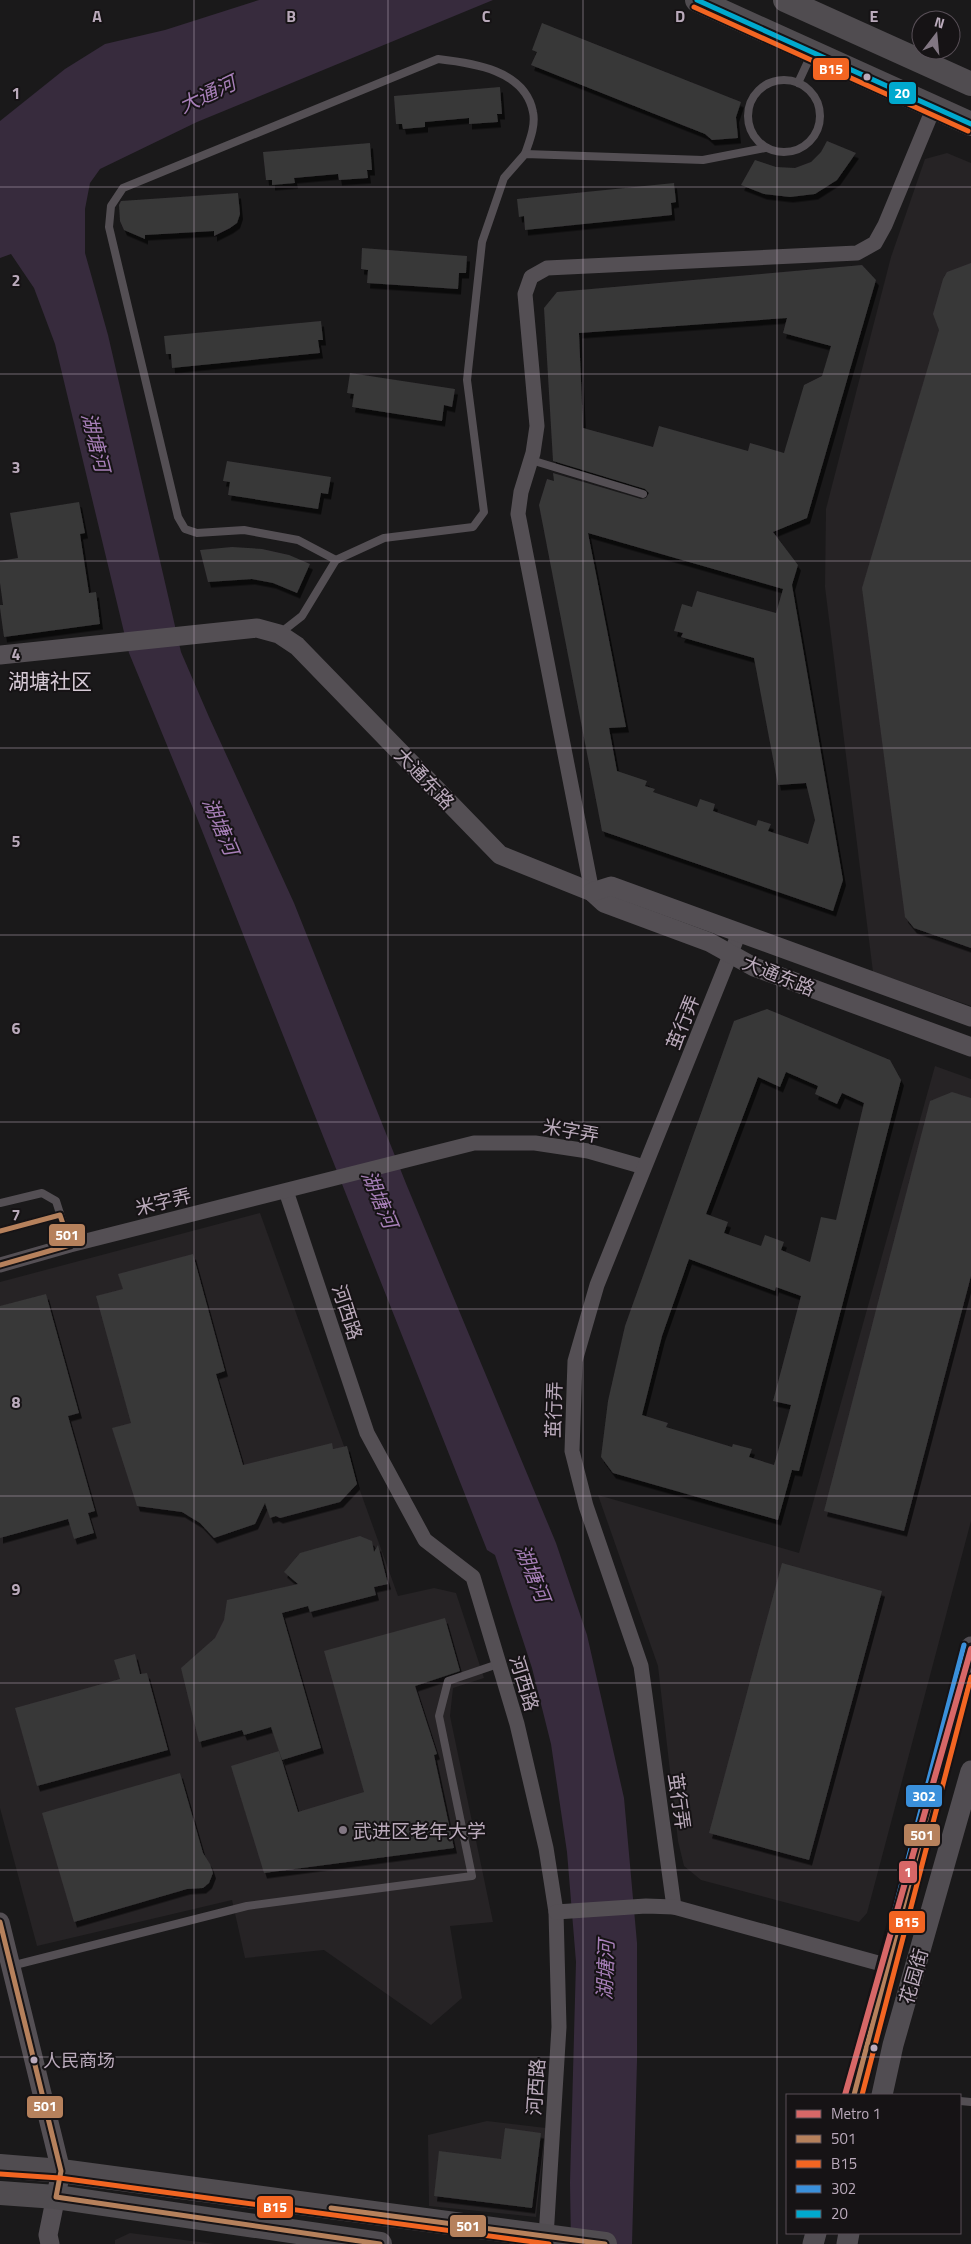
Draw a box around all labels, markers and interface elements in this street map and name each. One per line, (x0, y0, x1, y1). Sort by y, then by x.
text: A (92, 4, 102, 28)
text: B (286, 4, 296, 28)
text: C (482, 4, 491, 28)
text: D (675, 4, 685, 28)
text: E (870, 4, 879, 28)
north arrow (911, 10, 961, 60)
text: N (932, 11, 947, 33)
line badge: B15 (812, 57, 850, 81)
text: B15 (819, 58, 843, 79)
water label: 大通河 (173, 66, 244, 121)
unlabelled marker (862, 72, 872, 82)
text: 1 (12, 81, 20, 105)
line badge: 20 (888, 81, 917, 105)
text: 20 (894, 82, 910, 103)
text: 2 (12, 268, 20, 292)
water label: 湖塘河 (74, 409, 119, 479)
text: 3 (12, 455, 20, 479)
text: 4 (12, 642, 21, 666)
district label: 湖塘社区 (8, 665, 92, 697)
street label: 大通东路 (388, 741, 462, 815)
water label: 湖塘河 (195, 792, 249, 863)
text: 5 (12, 829, 21, 853)
street label: 大通东路 (738, 947, 820, 1003)
street label: 茧行弄 (658, 990, 706, 1054)
text: 6 (12, 1016, 21, 1040)
street label: 米字弄 (540, 1111, 602, 1149)
water label: 湖塘河 (354, 1165, 408, 1236)
street label: 米字弄 (132, 1180, 194, 1222)
text: 7 (12, 1203, 20, 1227)
line badge: 501 (48, 1223, 86, 1247)
text: 501 (55, 1224, 79, 1245)
street label: 河西路 (325, 1280, 371, 1344)
street label: 茧行弄 (538, 1381, 568, 1439)
text: 8 (12, 1390, 21, 1414)
water label: 湖塘河 (507, 1539, 560, 1610)
text: 9 (12, 1577, 21, 1601)
street label: 河西路 (503, 1651, 547, 1715)
street label: 茧行弄 (662, 1771, 698, 1831)
line badge: 302 (905, 1784, 943, 1808)
text: 302 (912, 1785, 936, 1806)
place label: 武进区老年大学 (353, 1816, 486, 1845)
line badge: 501 (903, 1823, 941, 1847)
marker: 武进区老年大学 (337, 1824, 349, 1836)
text: 501 (910, 1824, 934, 1845)
line badge: 1 (898, 1860, 918, 1884)
text: 1 (904, 1861, 912, 1882)
line badge: B15 (888, 1910, 926, 1934)
text: B15 (895, 1911, 919, 1932)
water label: 湖塘河 (588, 1935, 622, 2001)
street label: 花园街 (891, 1945, 935, 2007)
unlabelled marker (869, 2043, 879, 2053)
place label: 人民商场 (43, 2047, 115, 2074)
marker: 人民商场 (29, 2055, 39, 2065)
street label: 河西路 (519, 2058, 551, 2116)
legend (786, 2094, 961, 2234)
line badge: 501 (26, 2095, 64, 2119)
text: 501 (33, 2095, 57, 2116)
text: Metro 1 (831, 2102, 881, 2125)
text: 501 (831, 2127, 856, 2150)
text: B15 (831, 2152, 857, 2175)
text: 302 (831, 2177, 856, 2200)
line badge: B15 (256, 2195, 294, 2219)
text: B15 (263, 2196, 287, 2217)
text: 20 (831, 2202, 848, 2225)
line badge: 501 (449, 2214, 487, 2238)
text: 501 (456, 2215, 480, 2236)

